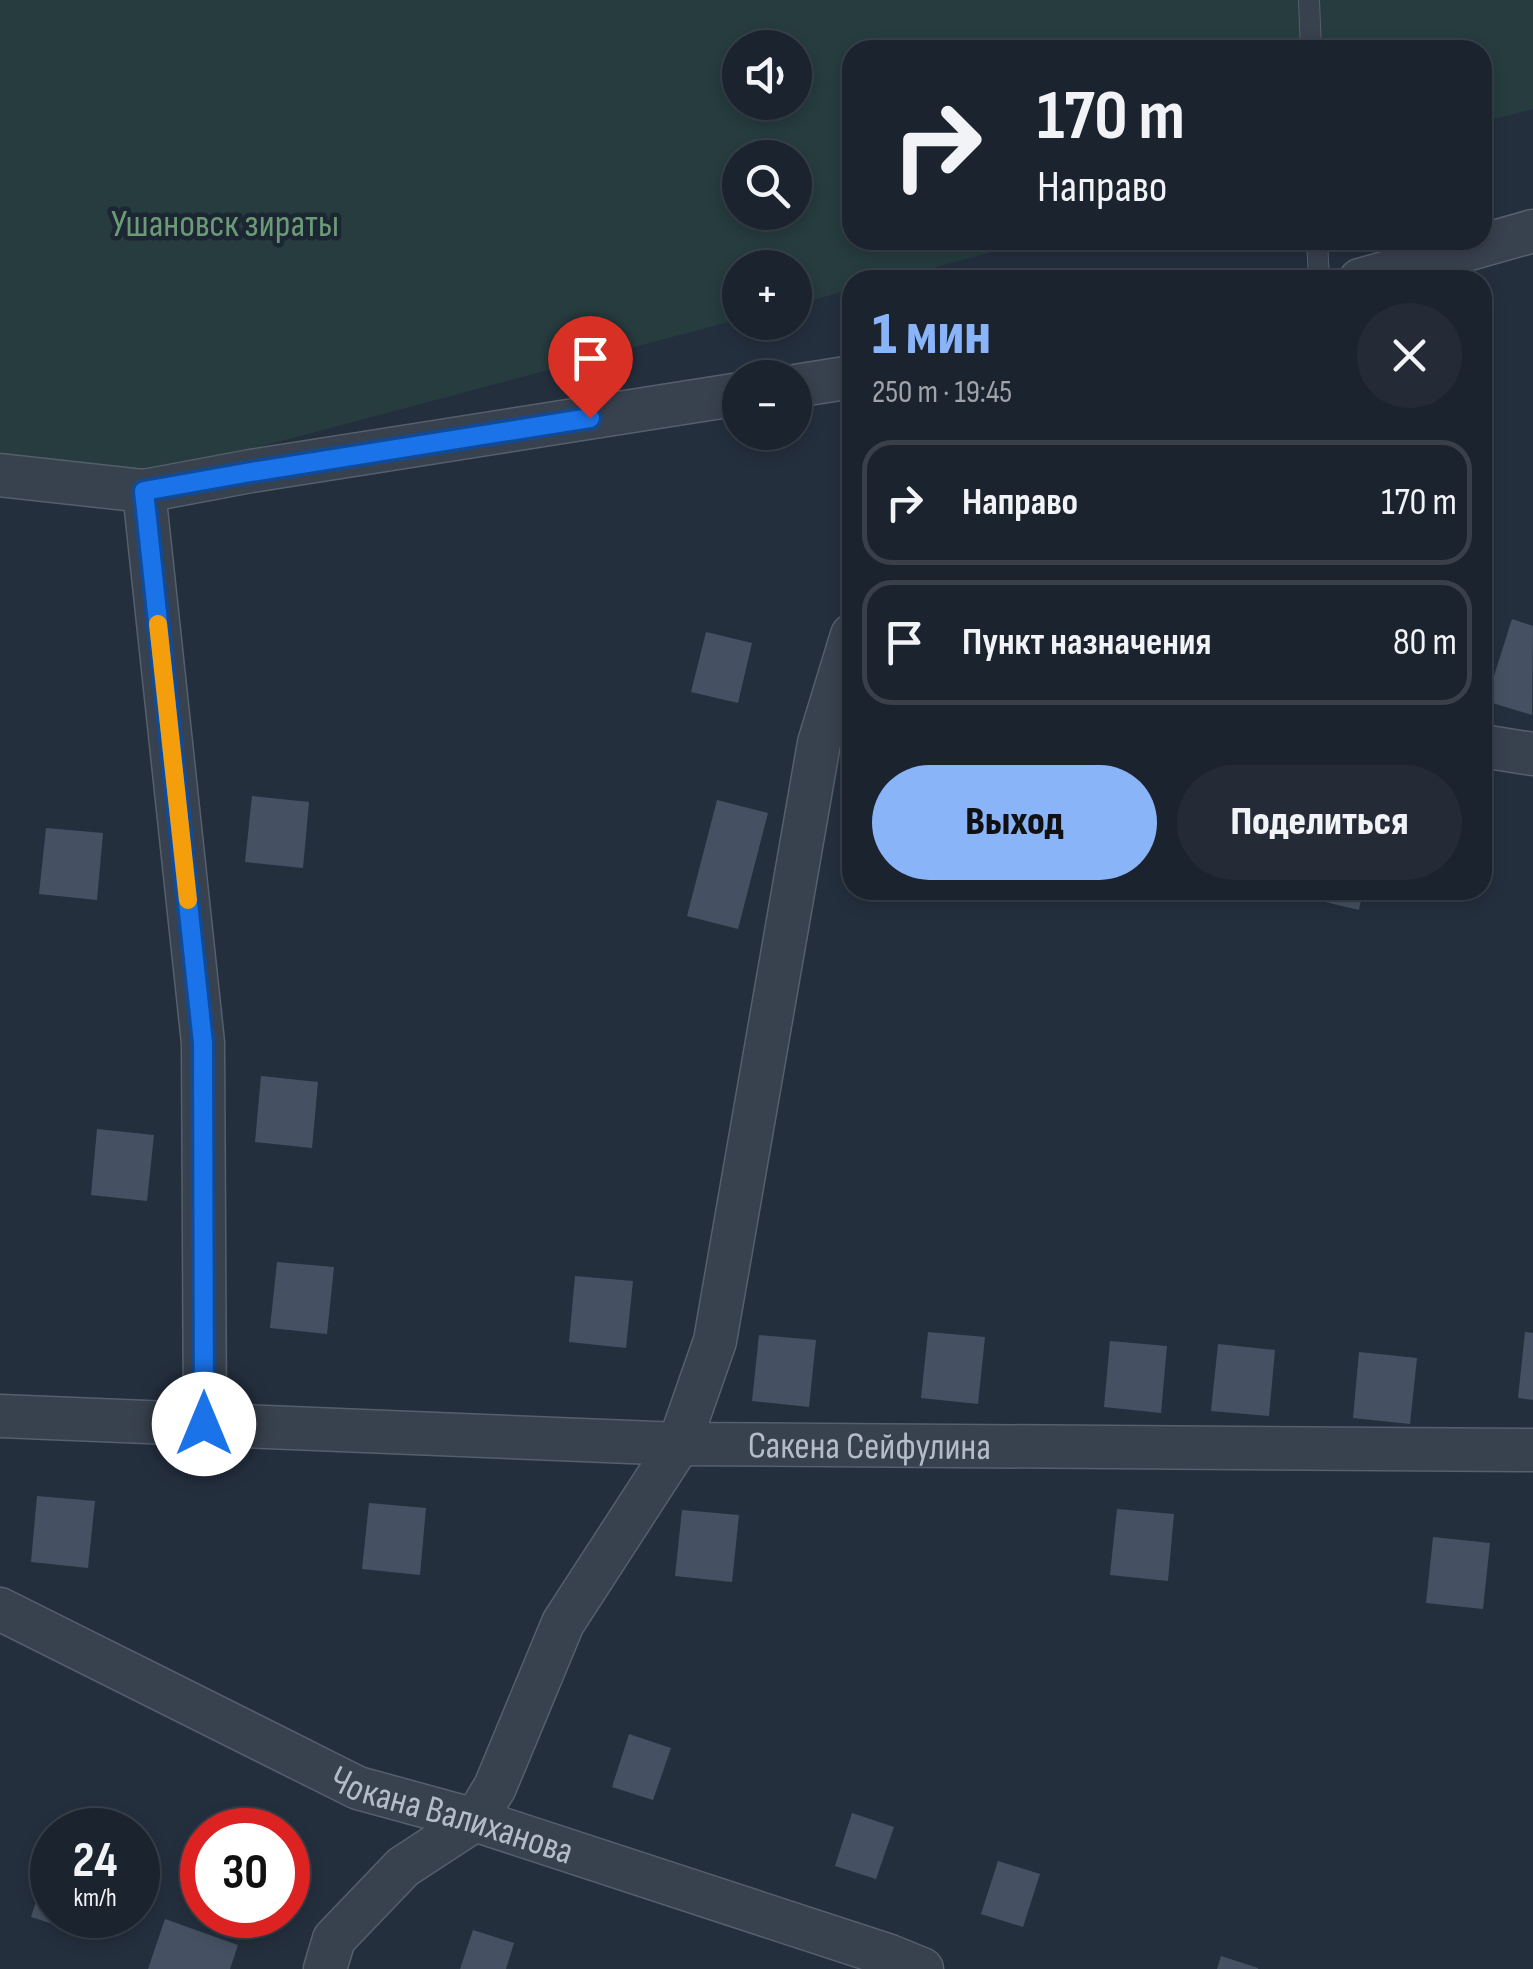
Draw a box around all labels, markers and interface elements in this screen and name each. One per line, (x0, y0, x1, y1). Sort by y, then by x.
map controls (722, 30, 812, 450)
button: sound (722, 30, 812, 120)
text: 170 m (1037, 75, 1185, 159)
icon: right (872, 80, 1002, 210)
button: search (722, 140, 812, 230)
text: Направо (1037, 160, 1167, 215)
park label: Ушановск зираты (111, 202, 339, 247)
button: + (722, 250, 812, 340)
text: 1 мин (872, 299, 991, 371)
button: close (1357, 303, 1462, 408)
pin (548, 316, 633, 419)
icon: arrive (563, 331, 618, 386)
button: − (722, 360, 812, 450)
text: 250 m · 19:45 (872, 373, 1012, 412)
icon: right (877, 475, 932, 530)
text: Направо (962, 480, 1078, 525)
text: 170 m (1381, 480, 1457, 525)
icon: arrive (877, 615, 932, 670)
text: Пункт назначения (962, 620, 1211, 665)
text: 80 m (1393, 620, 1457, 665)
button: Выход (872, 765, 1157, 880)
button: Поделиться (1177, 765, 1462, 880)
position arrow (152, 1372, 256, 1476)
street label: Сакена Сейфулина (748, 1423, 991, 1470)
street label: Чокана Валиханова (322, 1757, 579, 1875)
speed limit sign: 30 (180, 1808, 310, 1938)
text: 24 (73, 1831, 117, 1891)
text: km/h (73, 1883, 117, 1914)

